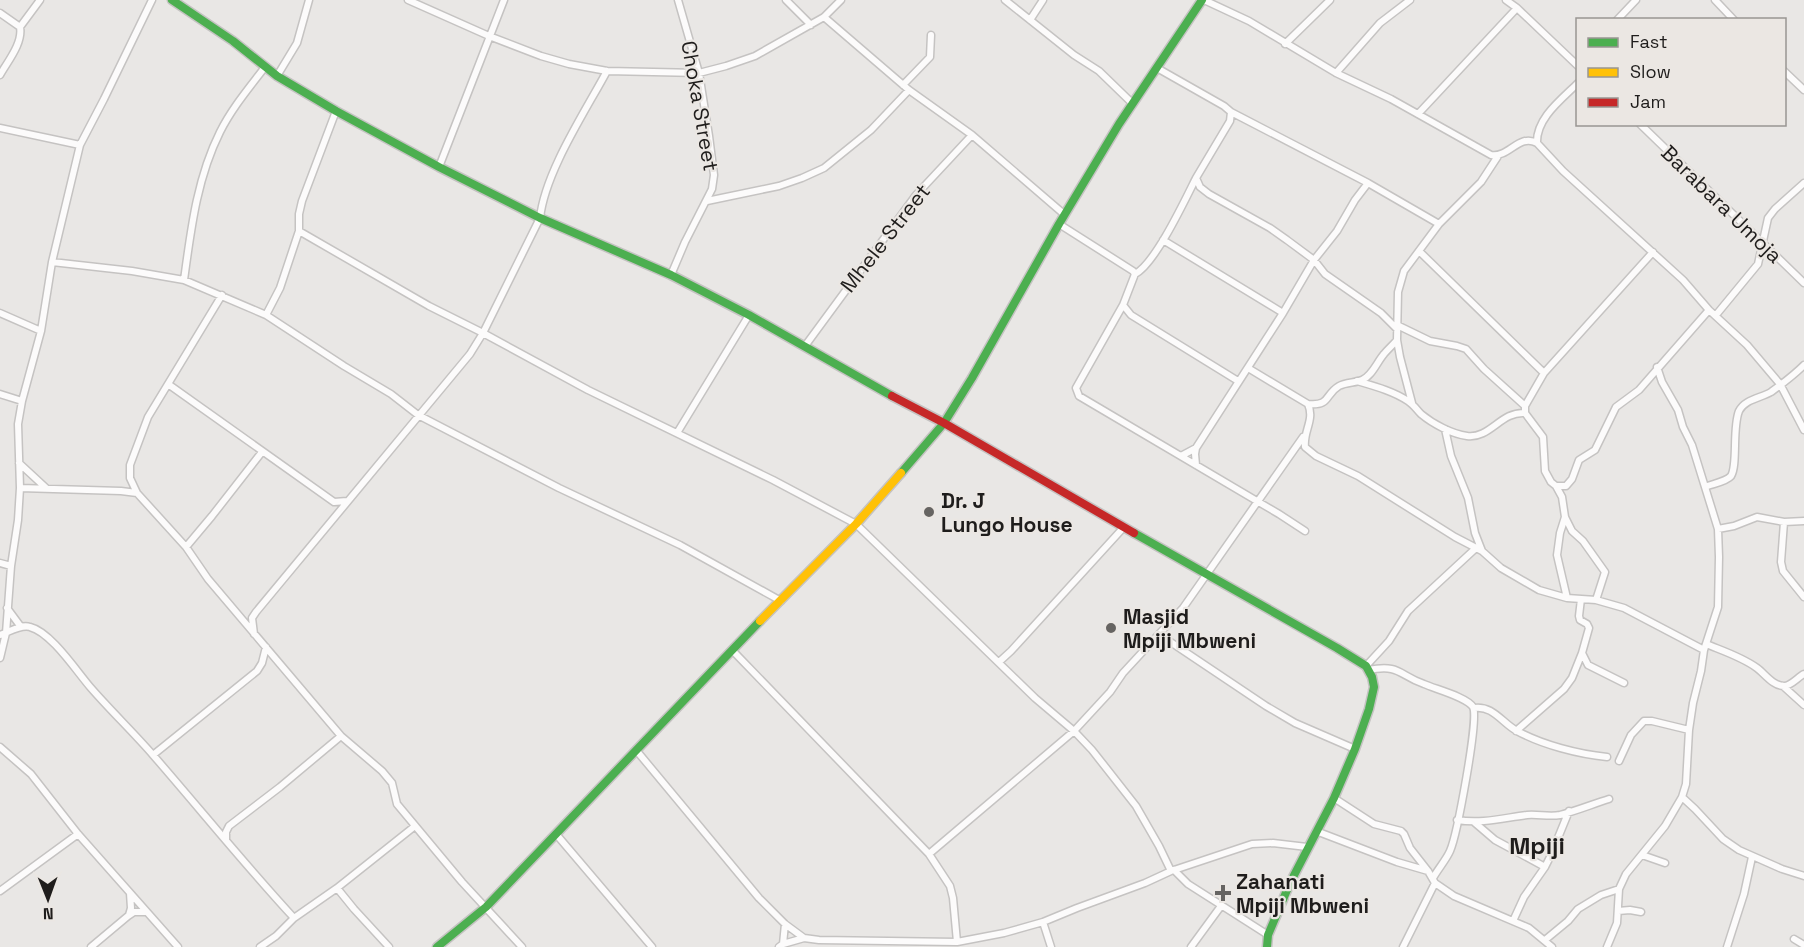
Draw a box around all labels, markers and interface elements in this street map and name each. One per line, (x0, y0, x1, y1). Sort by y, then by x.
legend (1576, 18, 1786, 126)
text: Fast (1630, 30, 1667, 53)
street label: Choka Street (675, 39, 725, 173)
text: Slow (1630, 60, 1671, 83)
text: Jam (1630, 90, 1666, 113)
street label: Barabara Umoja (1656, 139, 1788, 269)
street label: Mhele Street (834, 178, 936, 298)
place label: Dr. J Lungo House (941, 487, 1073, 538)
marker: Dr. J Lungo House (922, 505, 936, 519)
place label: Masjid Mpiji Mbweni (1123, 603, 1256, 654)
marker: Masjid Mpiji Mbweni (1104, 621, 1118, 635)
district label: Mpiji (1509, 830, 1565, 861)
place label: Zahanati Mpiji Mbweni (1236, 868, 1369, 919)
north arrow (18, 869, 78, 929)
marker: Zahanati Mpiji Mbweni (1214, 884, 1232, 902)
text: N (43, 903, 54, 924)

